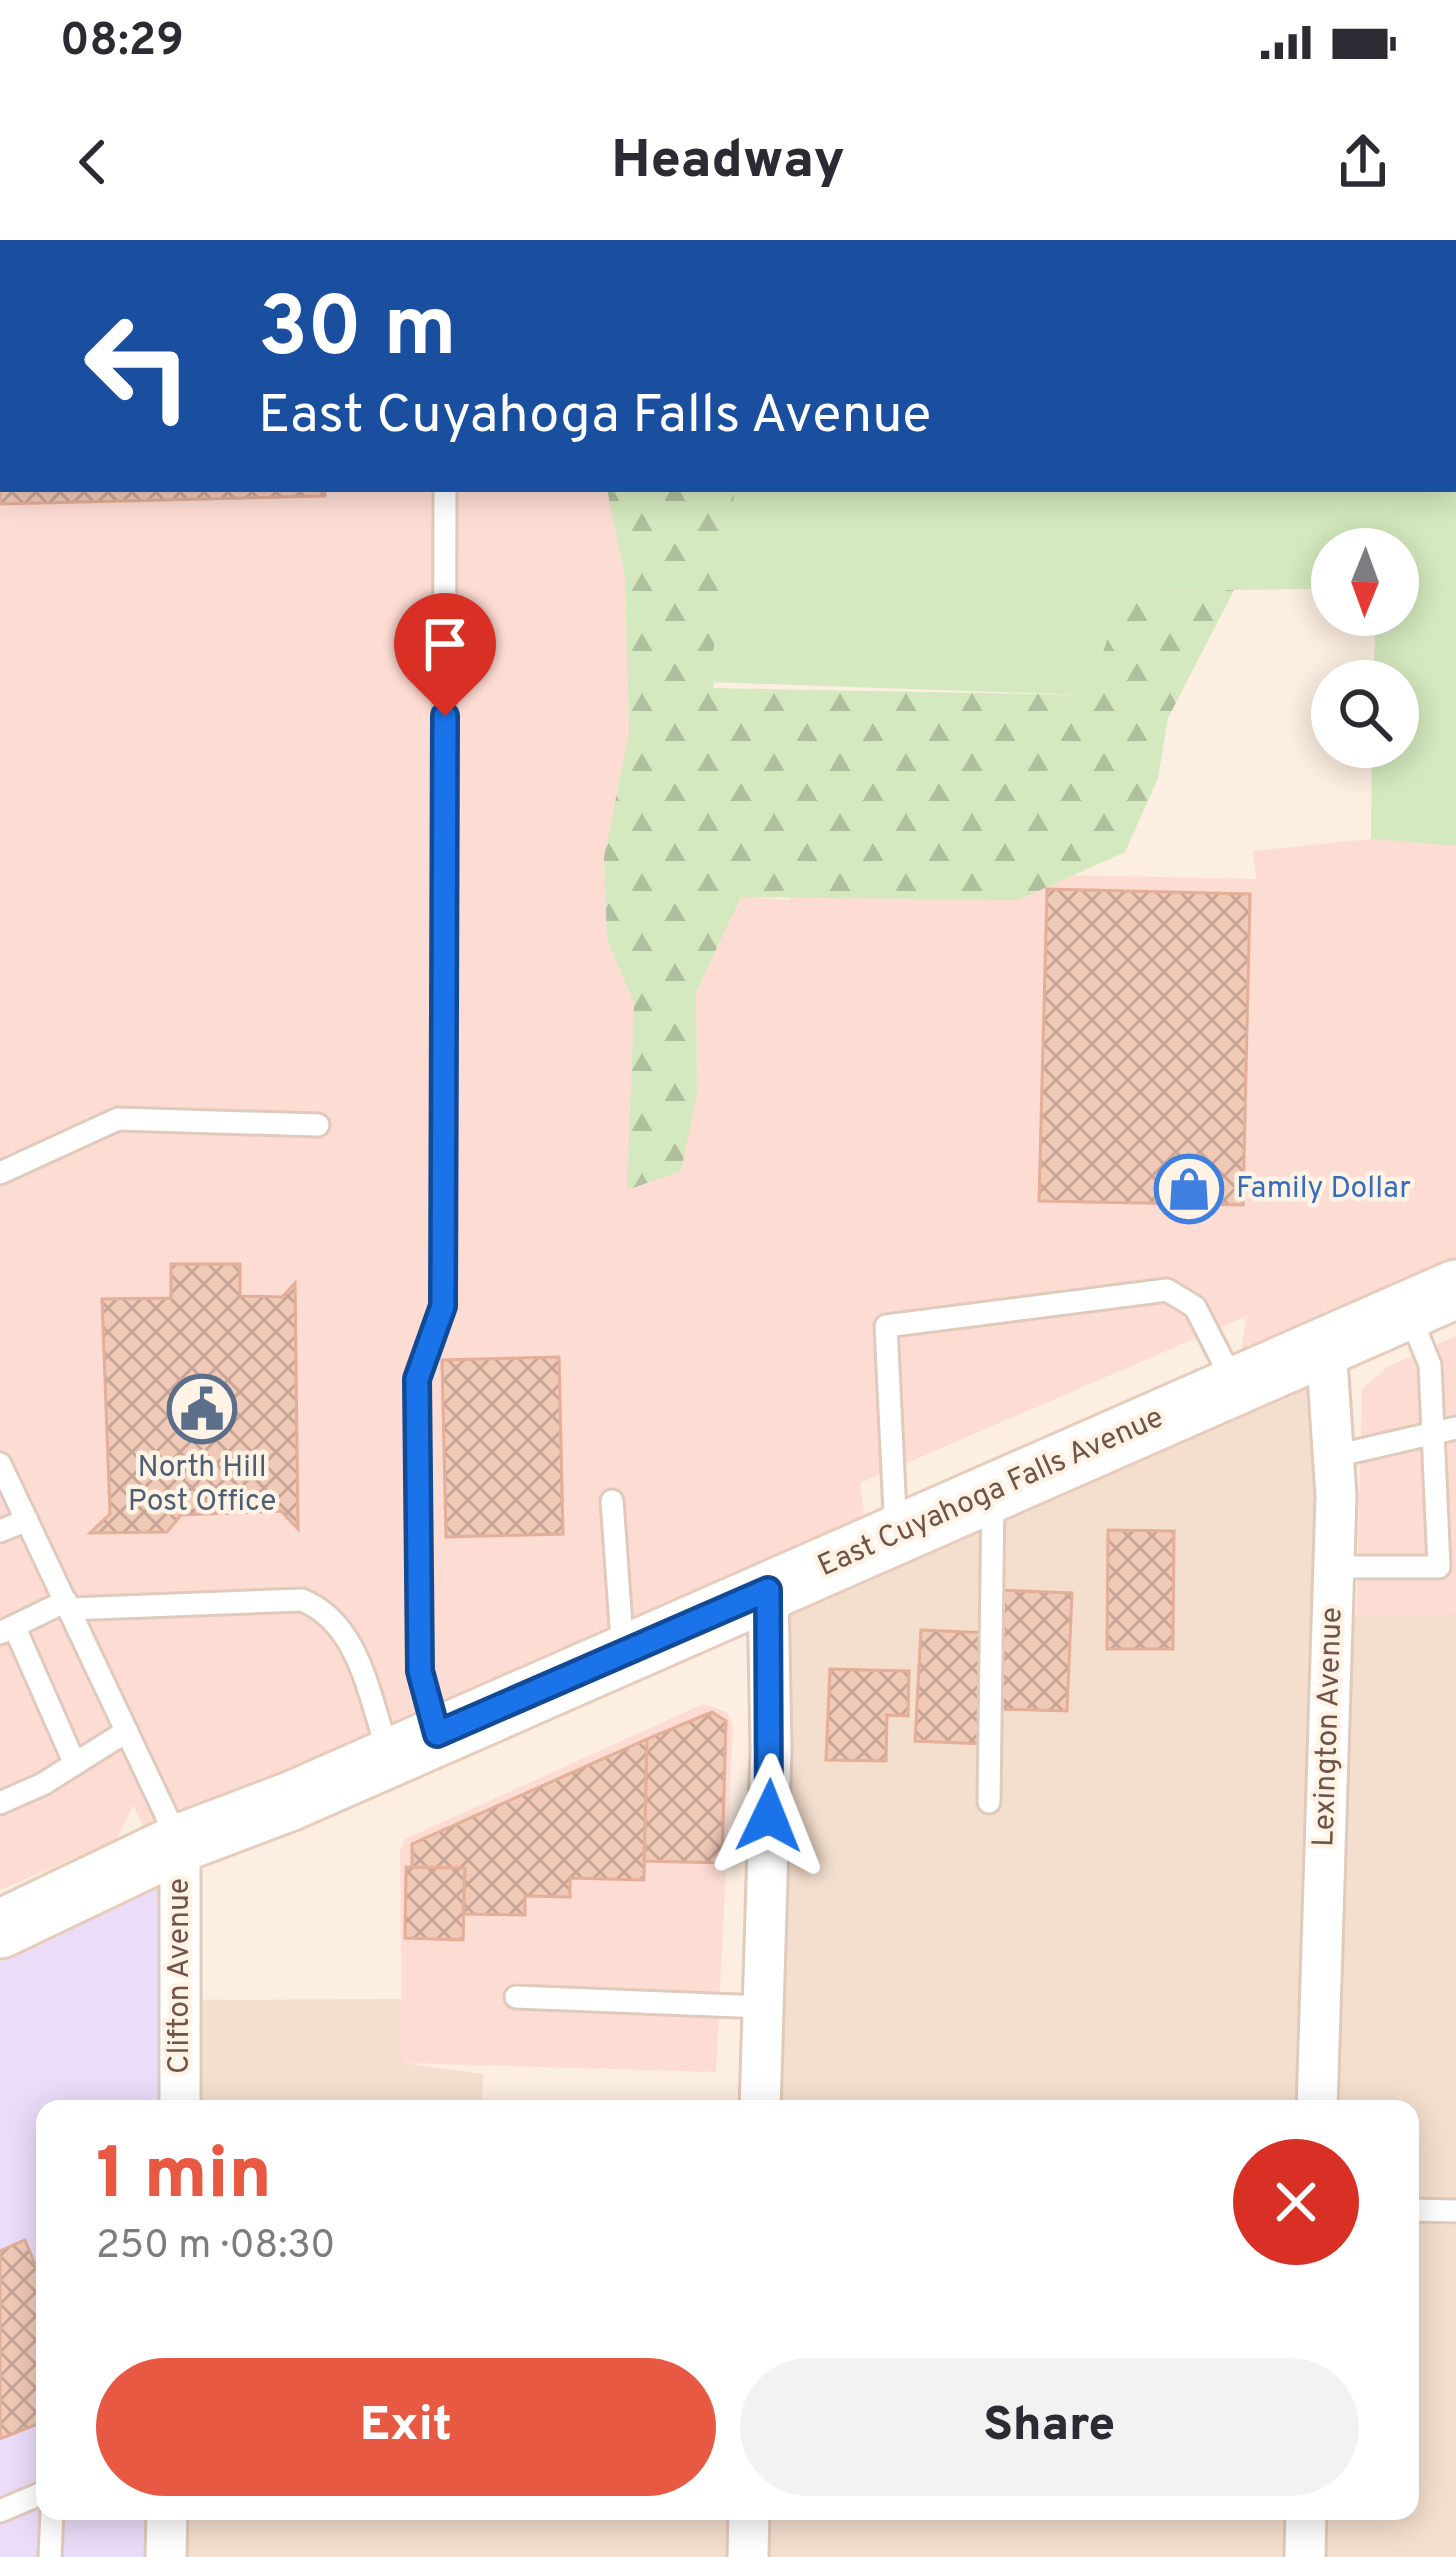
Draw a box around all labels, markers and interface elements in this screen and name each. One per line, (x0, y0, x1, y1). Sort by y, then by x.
text: 08:29 (60, 14, 184, 71)
text: Headway (611, 128, 845, 197)
icon: back (60, 129, 126, 195)
icon: share (1330, 129, 1396, 195)
text: 30 m (258, 279, 457, 385)
icon: left (60, 288, 216, 444)
text: East Cuyahoga Falls Avenue (258, 383, 931, 452)
north arrow (1311, 528, 1419, 636)
map controls (1311, 528, 1419, 768)
pin (394, 593, 496, 716)
icon: arrive (412, 611, 478, 677)
button: search (1311, 660, 1419, 768)
shop icon: Family Dollar (1154, 1154, 1224, 1224)
place label: Family Dollar (1236, 1171, 1411, 1208)
public building icon: North Hill Post Office (167, 1374, 237, 1444)
street label: East Cuyahoga Falls Avenue (813, 1400, 1169, 1586)
place label: North Hill Post Office (128, 1450, 276, 1521)
street label: Lexington Avenue (1306, 1606, 1352, 1848)
position arrow (706, 1753, 832, 1879)
street label: Clifton Avenue (162, 1878, 199, 2074)
text: 1 min (96, 2132, 272, 2224)
button: close (1233, 2139, 1359, 2265)
text: 250 m · 08:30 (96, 2223, 335, 2272)
button: Exit (96, 2358, 716, 2496)
button: Share (740, 2358, 1359, 2496)

